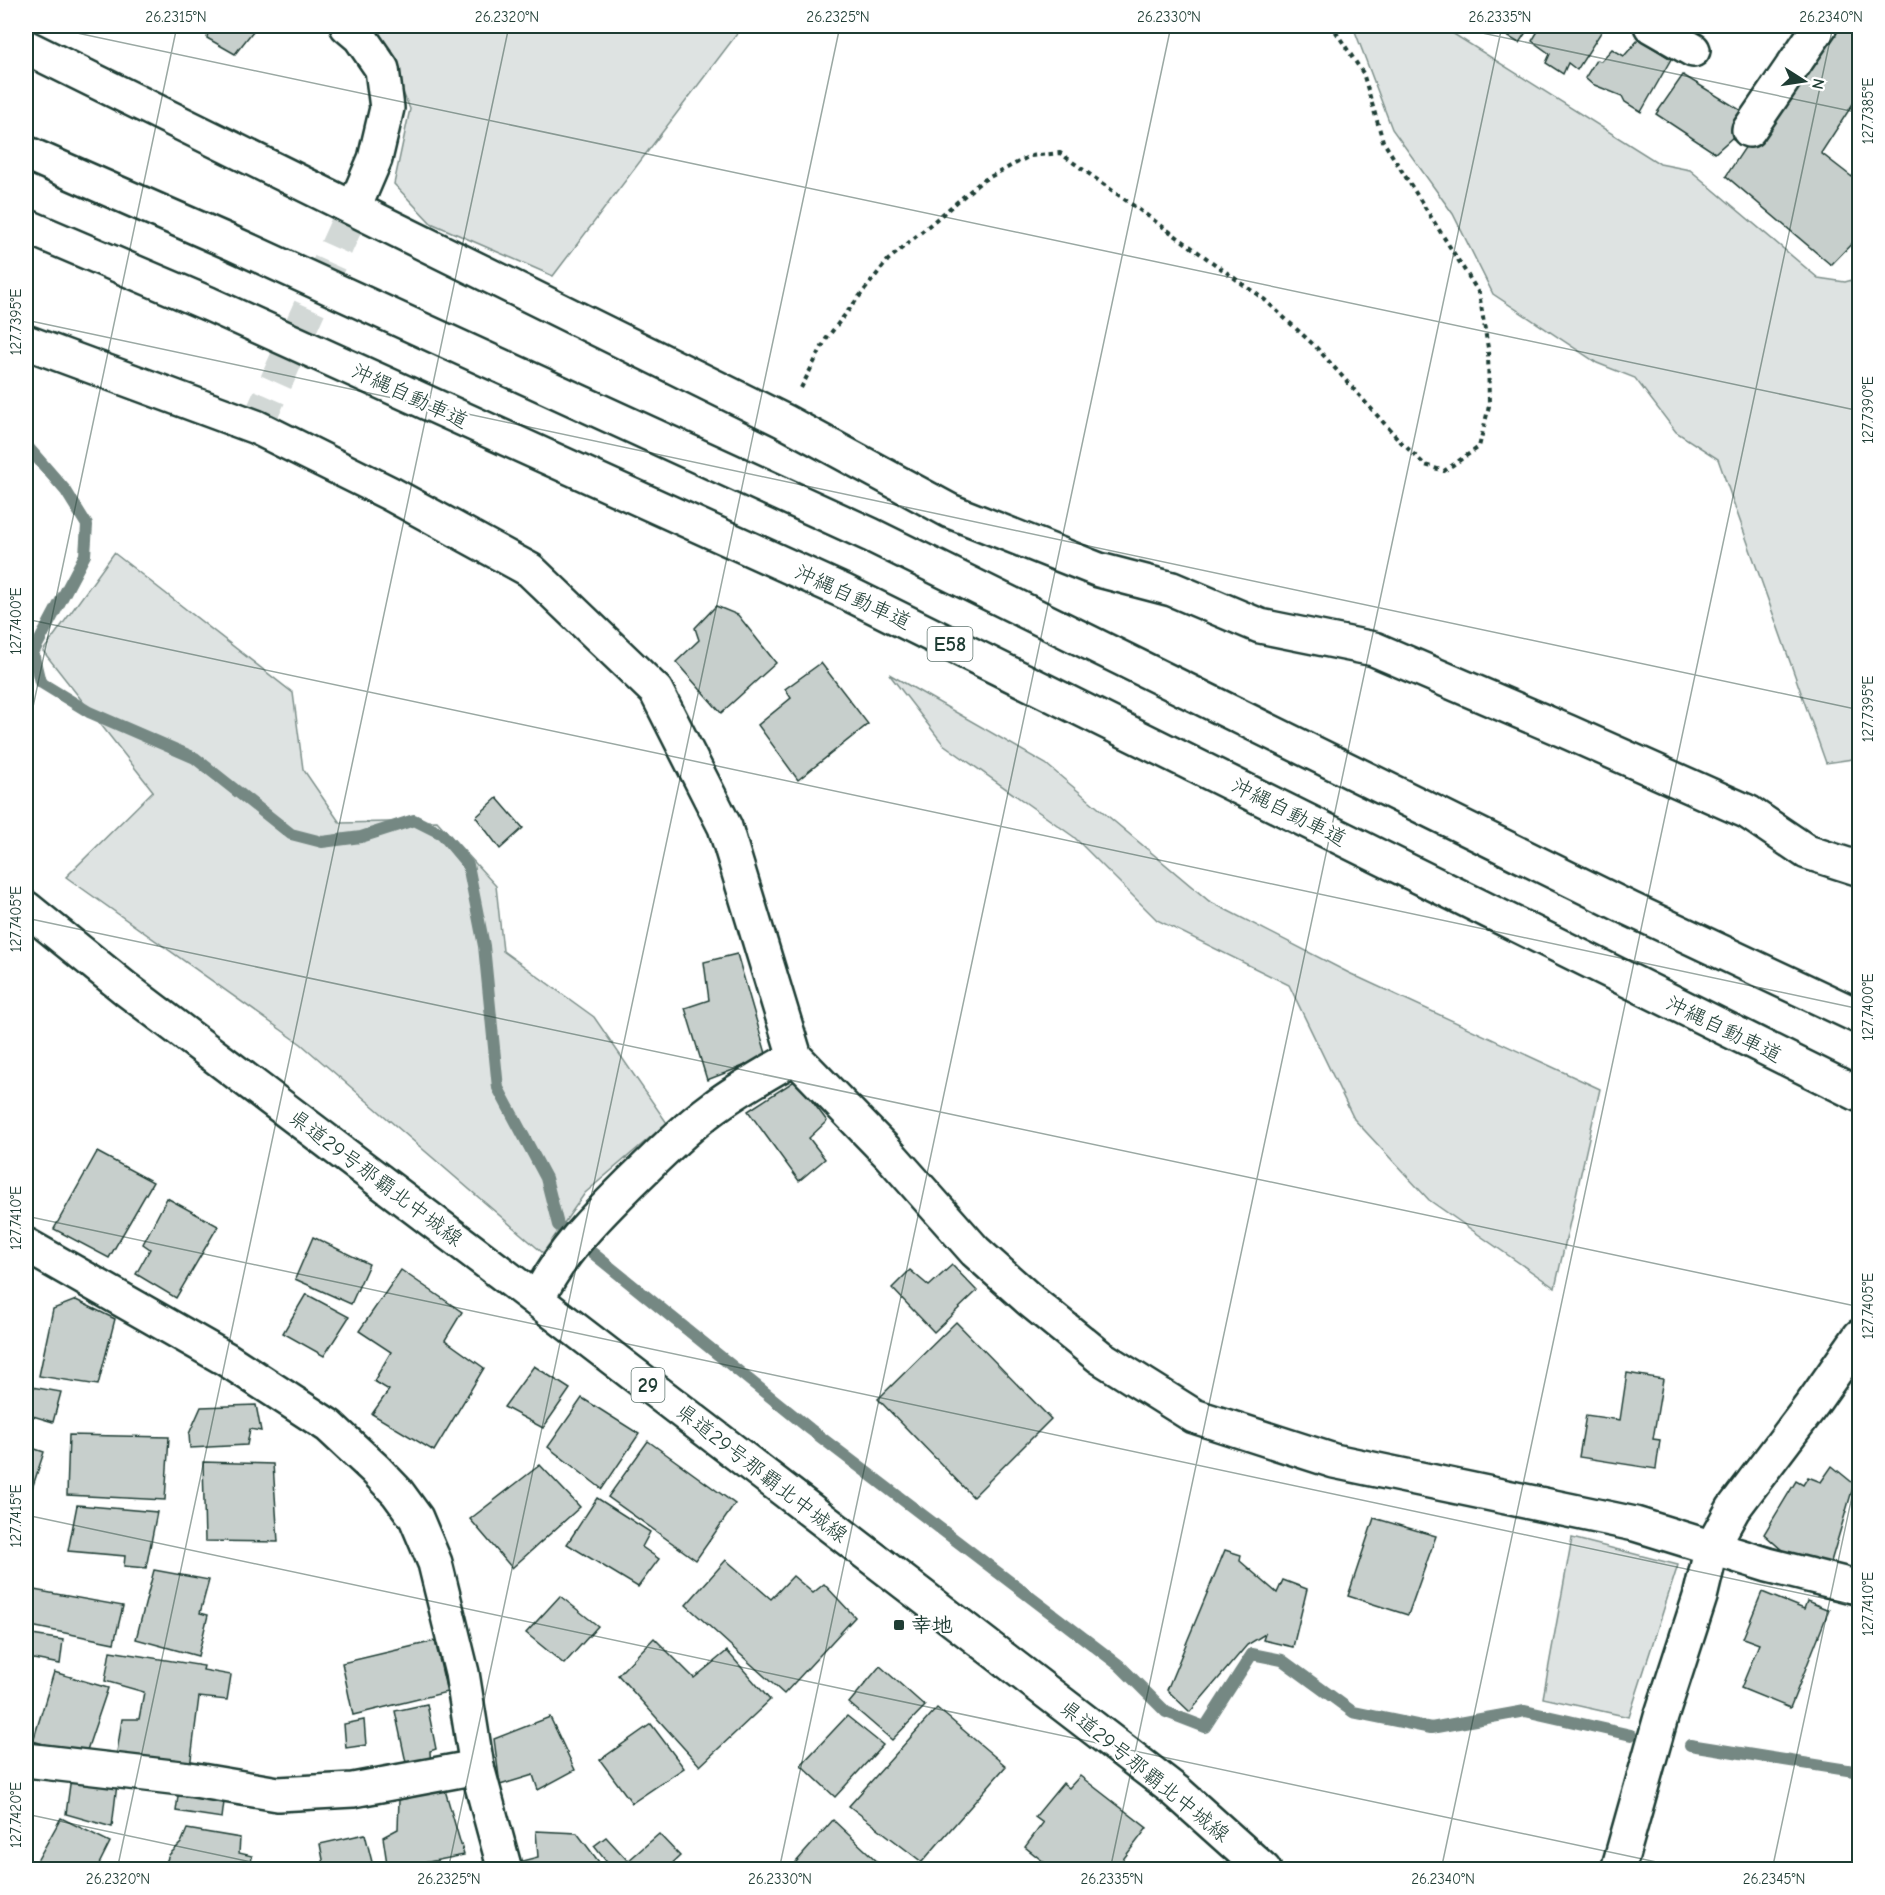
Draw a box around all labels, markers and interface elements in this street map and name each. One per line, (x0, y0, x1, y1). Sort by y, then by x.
text: 26.2315°N (145, 8, 207, 26)
text: 26.2320°N (475, 8, 539, 26)
text: 26.2325°N (806, 8, 870, 26)
text: 26.2330°N (1137, 8, 1201, 26)
text: 26.2335°N (1468, 8, 1532, 26)
text: 26.2340°N (1799, 8, 1863, 26)
north arrow (1774, 51, 1834, 111)
text: N (1808, 77, 1828, 91)
text: 127.7385°E (1859, 78, 1877, 144)
text: 127.7395°E (7, 289, 25, 355)
street label: 沖縄自動車道 (348, 358, 472, 434)
text: 127.7390°E (1859, 376, 1877, 444)
street label: 沖縄自動車道 (791, 559, 915, 635)
text: 127.7400°E (7, 587, 25, 655)
road number: E58 (928, 627, 972, 661)
text: 127.7395°E (1859, 676, 1877, 742)
street label: 沖縄自動車道 (1227, 773, 1351, 851)
text: 127.7405°E (7, 886, 25, 952)
text: 127.7400°E (1859, 973, 1877, 1041)
street label: 沖縄自動車道 (1662, 991, 1786, 1067)
street label: 県道29号那覇北中城線 (284, 1105, 468, 1251)
text: 127.7410°E (7, 1186, 25, 1250)
text: 127.7405°E (1859, 1273, 1877, 1339)
road number: 29 (632, 1368, 664, 1402)
street label: 県道29号那覇北中城線 (671, 1399, 853, 1547)
text: 127.7415°E (7, 1484, 25, 1548)
text: 127.7410°E (1859, 1572, 1877, 1636)
place label: 幸地 (911, 1613, 953, 1637)
marker: 幸地 (892, 1618, 906, 1632)
street label: 県道29号那覇北中城線 (1055, 1695, 1235, 1847)
text: 127.7420°E (7, 1782, 25, 1848)
text: 26.2320°N (86, 1870, 150, 1888)
text: 26.2325°N (417, 1870, 481, 1888)
text: 26.2330°N (748, 1870, 812, 1888)
text: 26.2335°N (1080, 1870, 1144, 1888)
text: 26.2340°N (1411, 1870, 1475, 1888)
text: 26.2345°N (1743, 1870, 1805, 1888)

